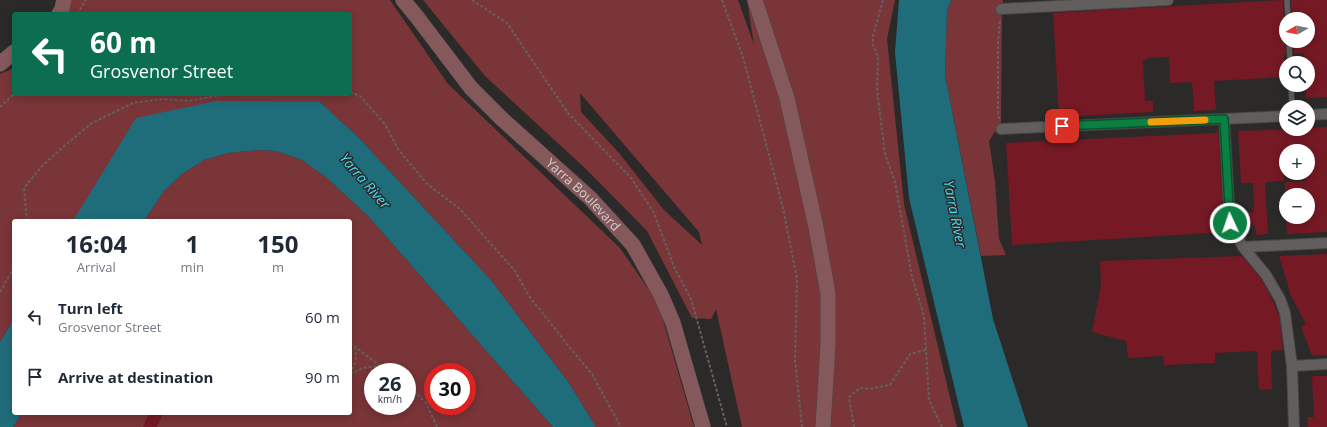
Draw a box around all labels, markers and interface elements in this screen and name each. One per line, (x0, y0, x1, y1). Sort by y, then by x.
north arrow (1279, 12, 1315, 48)
map controls (1279, 12, 1315, 224)
text: 60 m (90, 23, 157, 61)
icon: left (24, 28, 76, 80)
button: search (1279, 56, 1315, 92)
text: Grosvenor Street (90, 59, 233, 83)
button: layers (1279, 100, 1315, 136)
pin (1045, 109, 1079, 143)
icon: arrive (1051, 115, 1073, 137)
button: + (1279, 144, 1315, 180)
water label: Yarra River (336, 149, 395, 213)
street label: Yarra Boulevard (542, 154, 625, 235)
water label: Yarra River (940, 179, 971, 250)
button: − (1279, 188, 1315, 224)
position arrow (1209, 202, 1251, 244)
text: 16:04 (65, 227, 127, 260)
text: 1 (185, 227, 199, 260)
text: 150 (257, 227, 299, 260)
text: Arrival (77, 258, 116, 276)
text: min (181, 258, 204, 276)
text: m (272, 258, 284, 276)
text: Turn left (58, 298, 123, 318)
icon: left (24, 306, 46, 328)
text: 60 m (305, 307, 340, 327)
text: Grosvenor Street (58, 318, 161, 336)
speed limit sign: 30 (424, 363, 476, 415)
icon: arrive (24, 366, 46, 388)
text: Arrive at destination (58, 367, 213, 387)
text: 90 m (305, 367, 340, 387)
text: 26 (379, 370, 401, 397)
text: km/h (378, 392, 402, 406)

